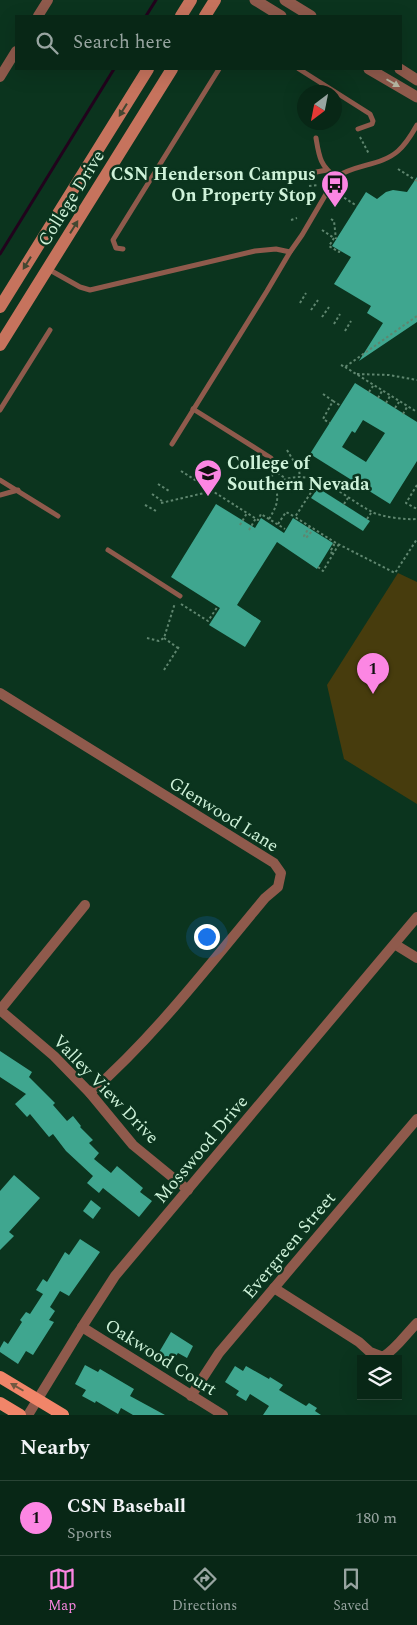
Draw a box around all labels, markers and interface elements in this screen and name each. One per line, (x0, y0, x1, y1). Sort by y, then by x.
search box (15, 15, 402, 70)
text: Search here (73, 28, 172, 57)
icon: search (33, 29, 61, 57)
one-way arrow (387, 78, 400, 87)
north arrow (297, 85, 342, 130)
one-way arrow (118, 104, 127, 117)
street label: College Drive (31, 145, 112, 252)
place label: CSN Henderson Campus On Property Stop (111, 161, 316, 209)
bus stop icon: CSN Henderson Campus On Property Stop (320, 169, 350, 208)
one-way arrow (69, 220, 78, 233)
one-way arrow (23, 256, 32, 269)
place label: College of Southern Nevada (227, 450, 370, 498)
school or university icon: College of Southern Nevada (193, 458, 223, 497)
pin: 1 (357, 653, 389, 694)
street label: Glenwood Lane (163, 770, 284, 859)
your location (194, 924, 220, 950)
street label: Valley View Drive (46, 1028, 165, 1150)
street label: Mosswood Drive (148, 1089, 255, 1209)
street label: Evergreen Street (236, 1186, 342, 1305)
street label: Oakwood Court (100, 1312, 222, 1403)
map controls (357, 1355, 402, 1400)
button: layers (357, 1355, 402, 1400)
one-way arrow (10, 1382, 23, 1391)
text: Nearby (20, 1432, 90, 1464)
text: CSN Baseball (67, 1492, 186, 1521)
text: 1 (32, 1506, 40, 1530)
text: 180 m (355, 1506, 397, 1530)
text: Sports (67, 1521, 112, 1545)
tab: Map (48, 1565, 76, 1616)
tab: Directions (172, 1565, 237, 1616)
tab: Saved (333, 1565, 369, 1616)

